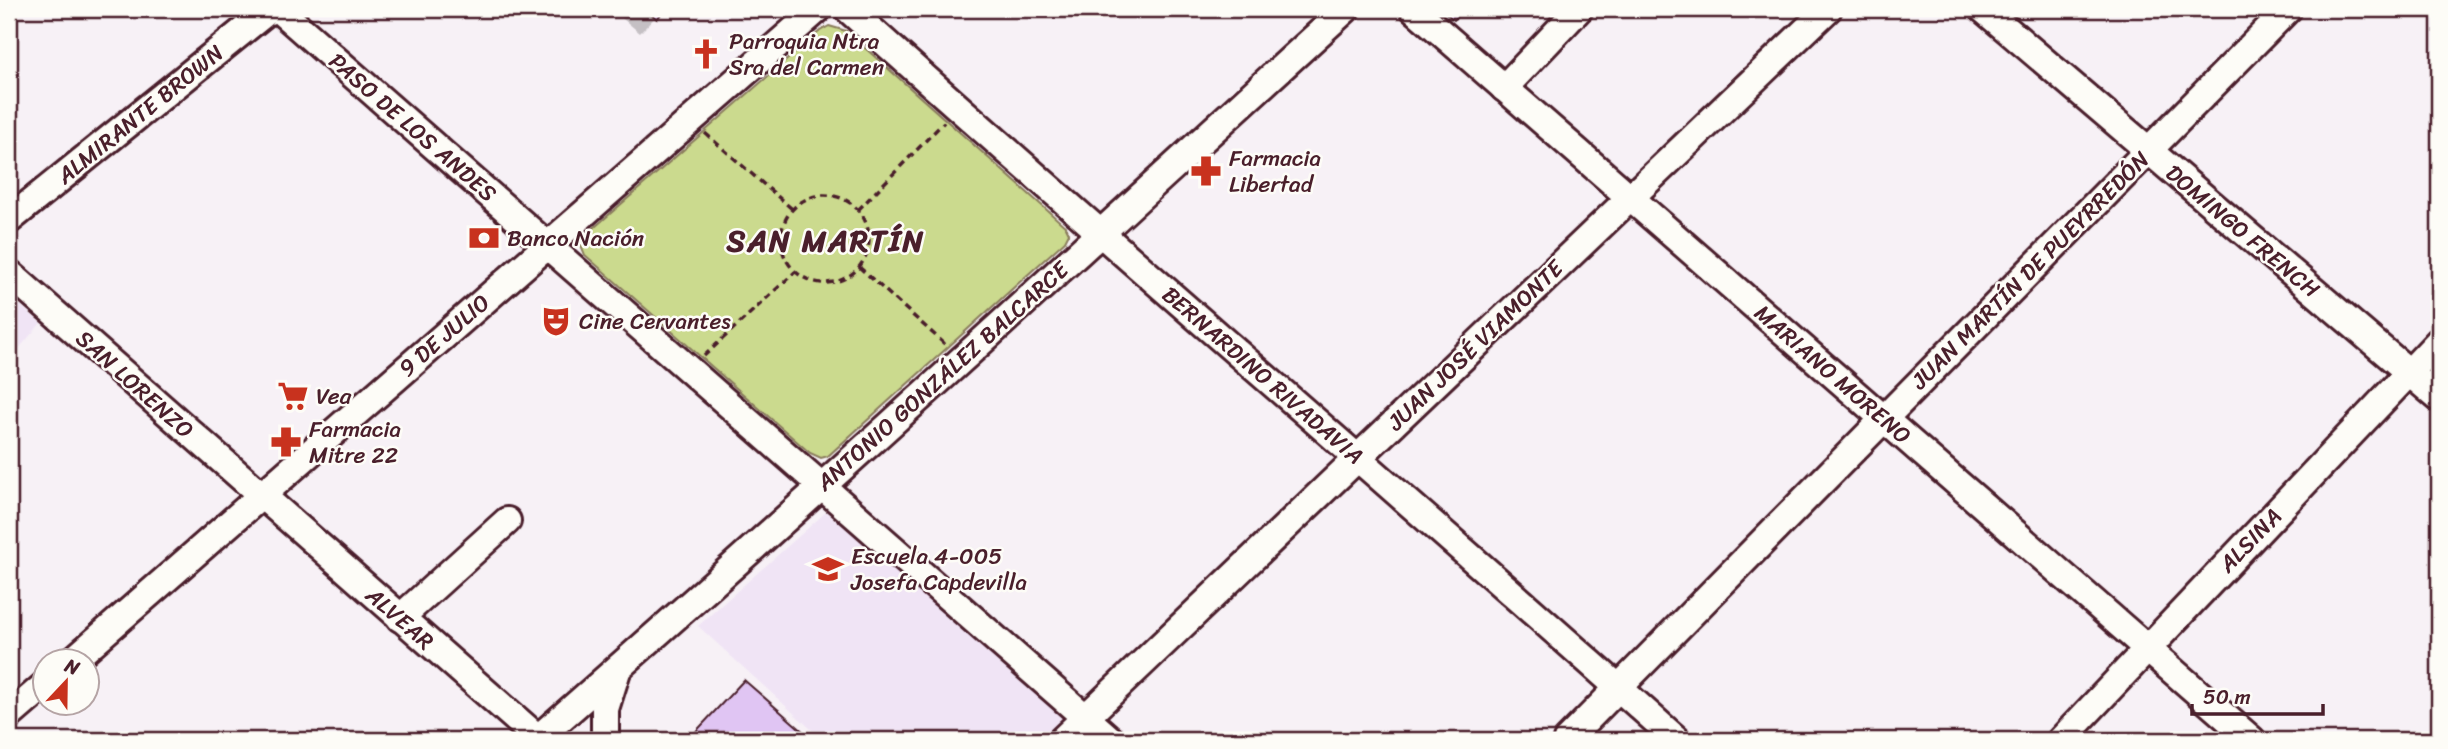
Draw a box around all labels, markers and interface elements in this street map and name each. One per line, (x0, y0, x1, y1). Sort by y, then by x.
place label: Parroquia Ntra Sra del Carmen (729, 21, 885, 88)
street label: ALMIRANTE BROWN (47, 34, 233, 196)
church icon: Parroquia Ntra Sra del Carmen (689, 37, 723, 71)
street label: PASO DE LOS ANDES (319, 42, 506, 213)
place label: Farmacia Libertad (1229, 138, 1321, 205)
street label: JUAN MARTÍN DE PUEYRREDÓN (1900, 141, 2160, 400)
pharmacy icon: Farmacia Libertad (1189, 154, 1223, 188)
street label: DOMINGO FRENCH (2156, 154, 2330, 309)
district label: SAN MARTÍN (726, 214, 925, 268)
place label: Banco Nación (507, 218, 644, 259)
bank icon: Banco Nación (467, 221, 501, 255)
street label: JUAN JOSÉ VIAMONTE (1377, 249, 1574, 442)
street label: ANTONIO GONZÁLEZ BALCARCE (806, 250, 1079, 502)
street label: BERNARDINO RIVADAVIA (1152, 276, 1373, 475)
street label: 9 DE JULIO (389, 283, 500, 387)
street label: MARIANO MORENO (1744, 294, 1921, 455)
place label: Cine Cervantes (579, 301, 731, 342)
theatre icon: Cine Cervantes (539, 304, 573, 338)
street label: SAN LORENZO (66, 320, 204, 449)
place label: Vea (316, 376, 352, 417)
supermarket icon: Vea (276, 379, 310, 413)
place label: Farmacia Mitre 22 (309, 409, 401, 476)
pharmacy icon: Farmacia Mitre 22 (269, 425, 303, 459)
street label: ALSINA (2208, 498, 2292, 583)
place label: Escuela 4-005 Josefa Capdevilla (850, 536, 1027, 603)
school or university icon: Escuela 4-005 Josefa Capdevilla (811, 552, 845, 586)
street label: ALVEAR (355, 576, 444, 661)
north arrow (32, 648, 102, 718)
text: N (59, 649, 85, 685)
scale bar (2192, 672, 2324, 716)
text: 50 m (2203, 678, 2251, 716)

